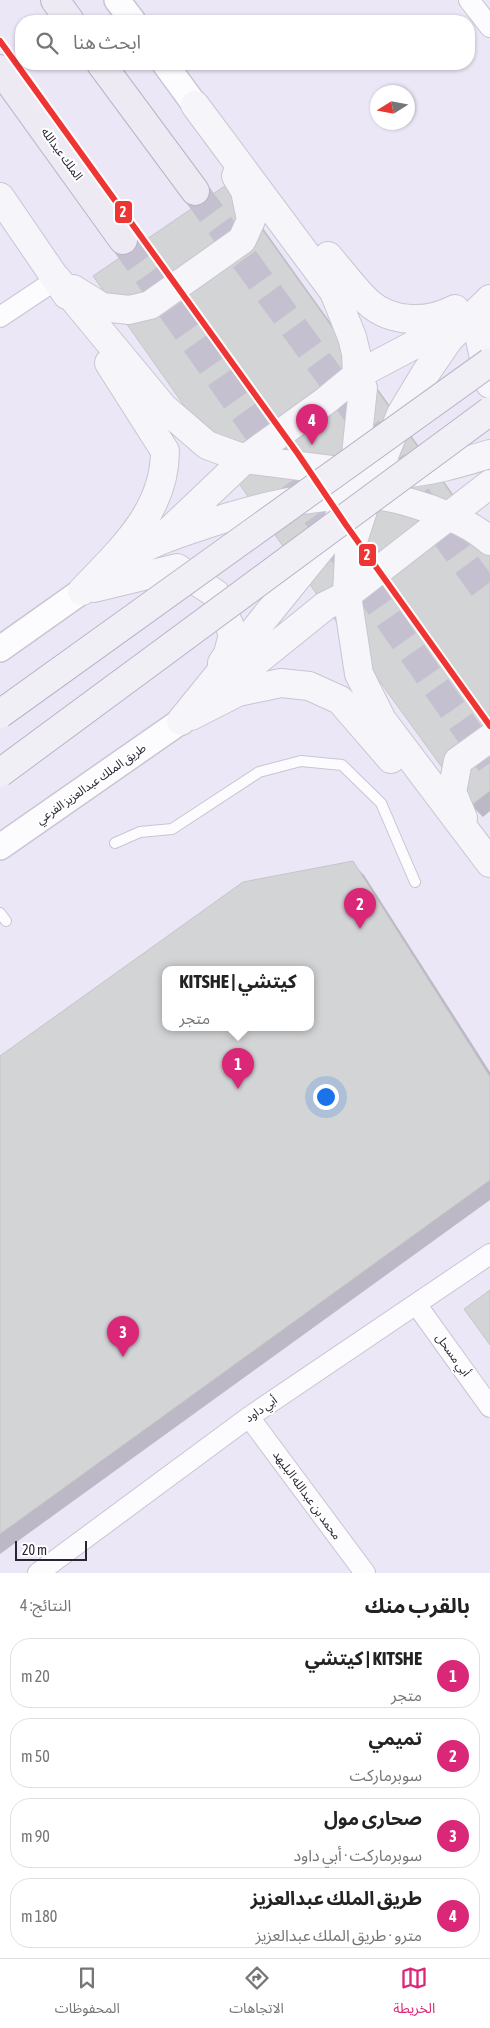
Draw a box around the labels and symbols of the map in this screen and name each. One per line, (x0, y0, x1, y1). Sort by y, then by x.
north arrow (370, 85, 415, 130)
street label: الملك عبدالله (38, 125, 86, 183)
line badge: 2 (114, 200, 133, 224)
text: 2 (120, 204, 127, 220)
pin: 4 (296, 404, 328, 445)
line badge: 2 (358, 543, 377, 567)
text: 2 (364, 547, 371, 563)
street label: طريق الملك عبدالعزيز الفرعي (33, 741, 150, 830)
pin: 2 (344, 888, 376, 929)
pin: 1 (222, 1048, 254, 1089)
your location (313, 1084, 339, 1110)
pin: 3 (107, 1316, 139, 1357)
street label: أبي مسحل (431, 1331, 474, 1381)
street label: أبي داود (242, 1392, 282, 1427)
street label: محمد بن عبدالله البليهد (270, 1448, 344, 1542)
scale bar (15, 1538, 88, 1561)

